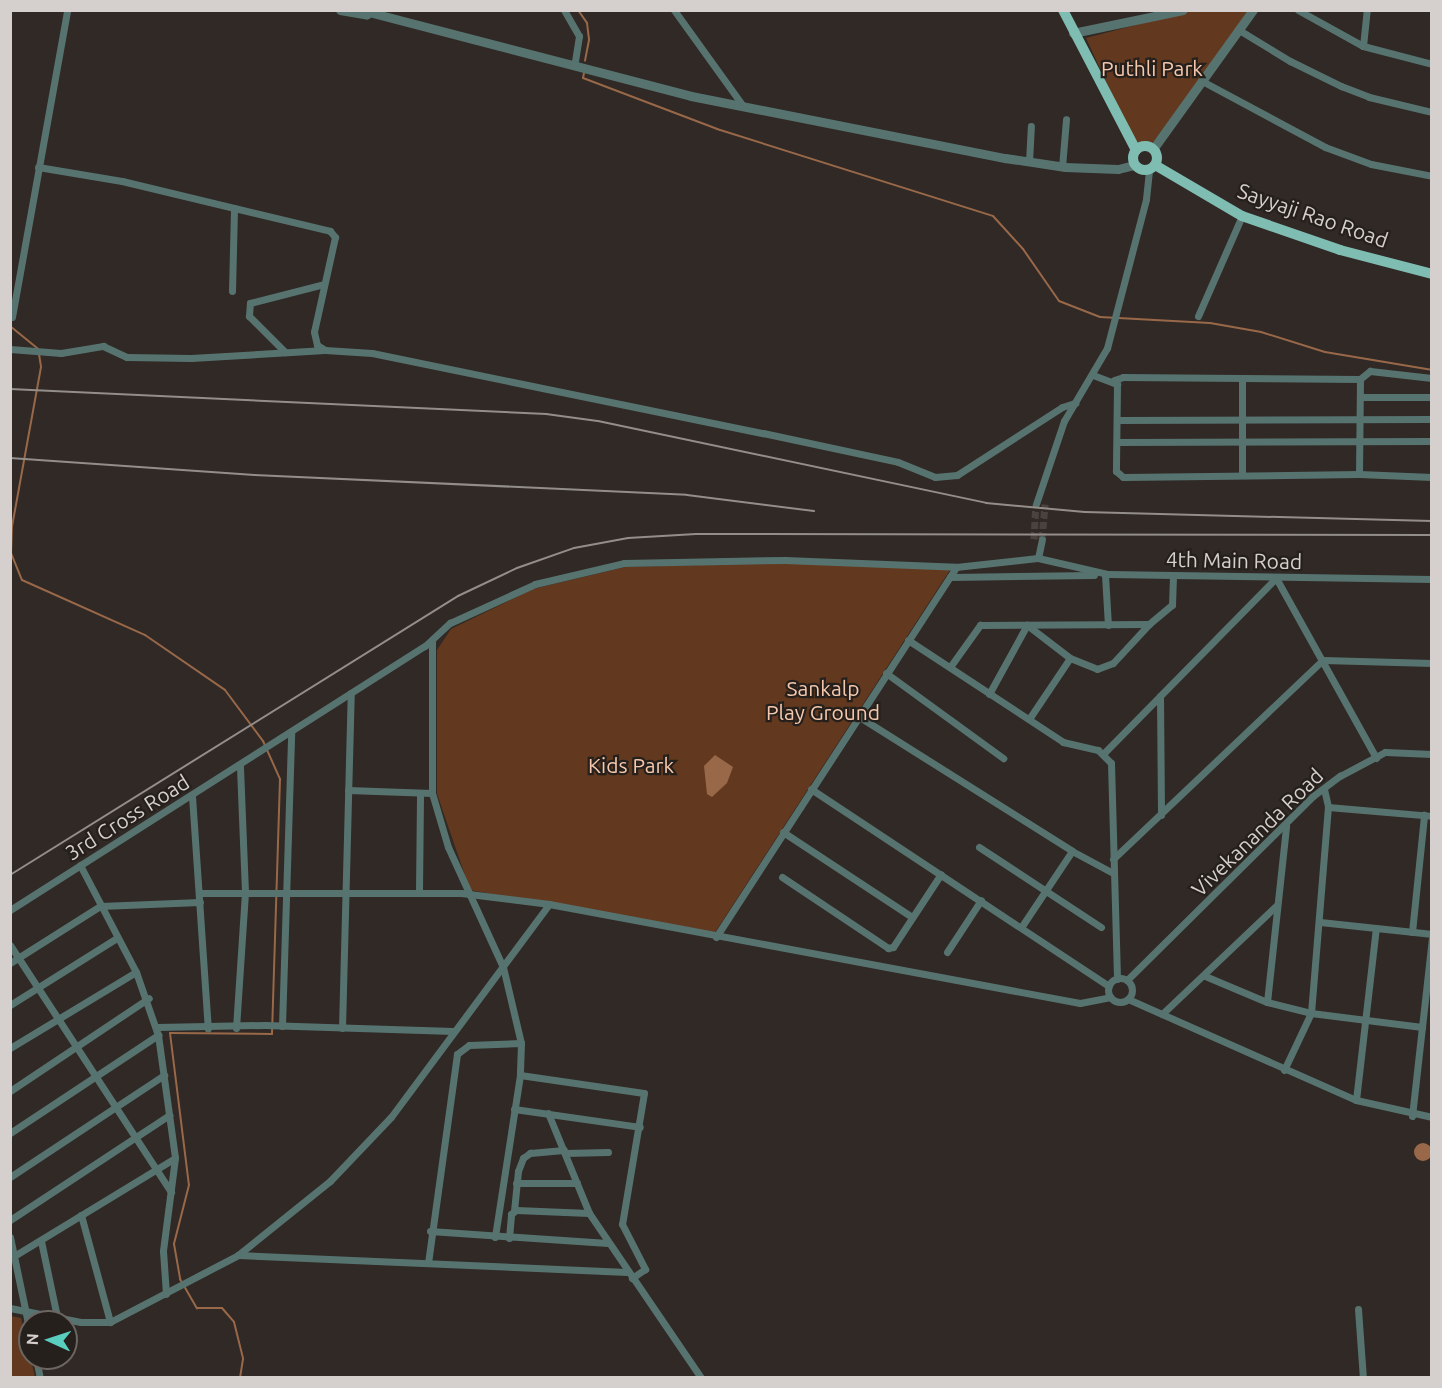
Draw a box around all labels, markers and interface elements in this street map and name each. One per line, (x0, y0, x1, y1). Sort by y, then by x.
park label: Puthli Park (1101, 55, 1203, 81)
street label: Sayyaji Rao Road (1234, 177, 1392, 253)
street label: 4th Main Road (1166, 546, 1302, 574)
park label: Sankalp Play Ground (766, 675, 880, 725)
park label: Kids Park (588, 752, 674, 778)
street label: Vivekananda Road (1186, 763, 1328, 901)
street label: 3rd Cross Road (60, 769, 194, 865)
north arrow (18, 1310, 78, 1370)
text: N (23, 1333, 41, 1346)

